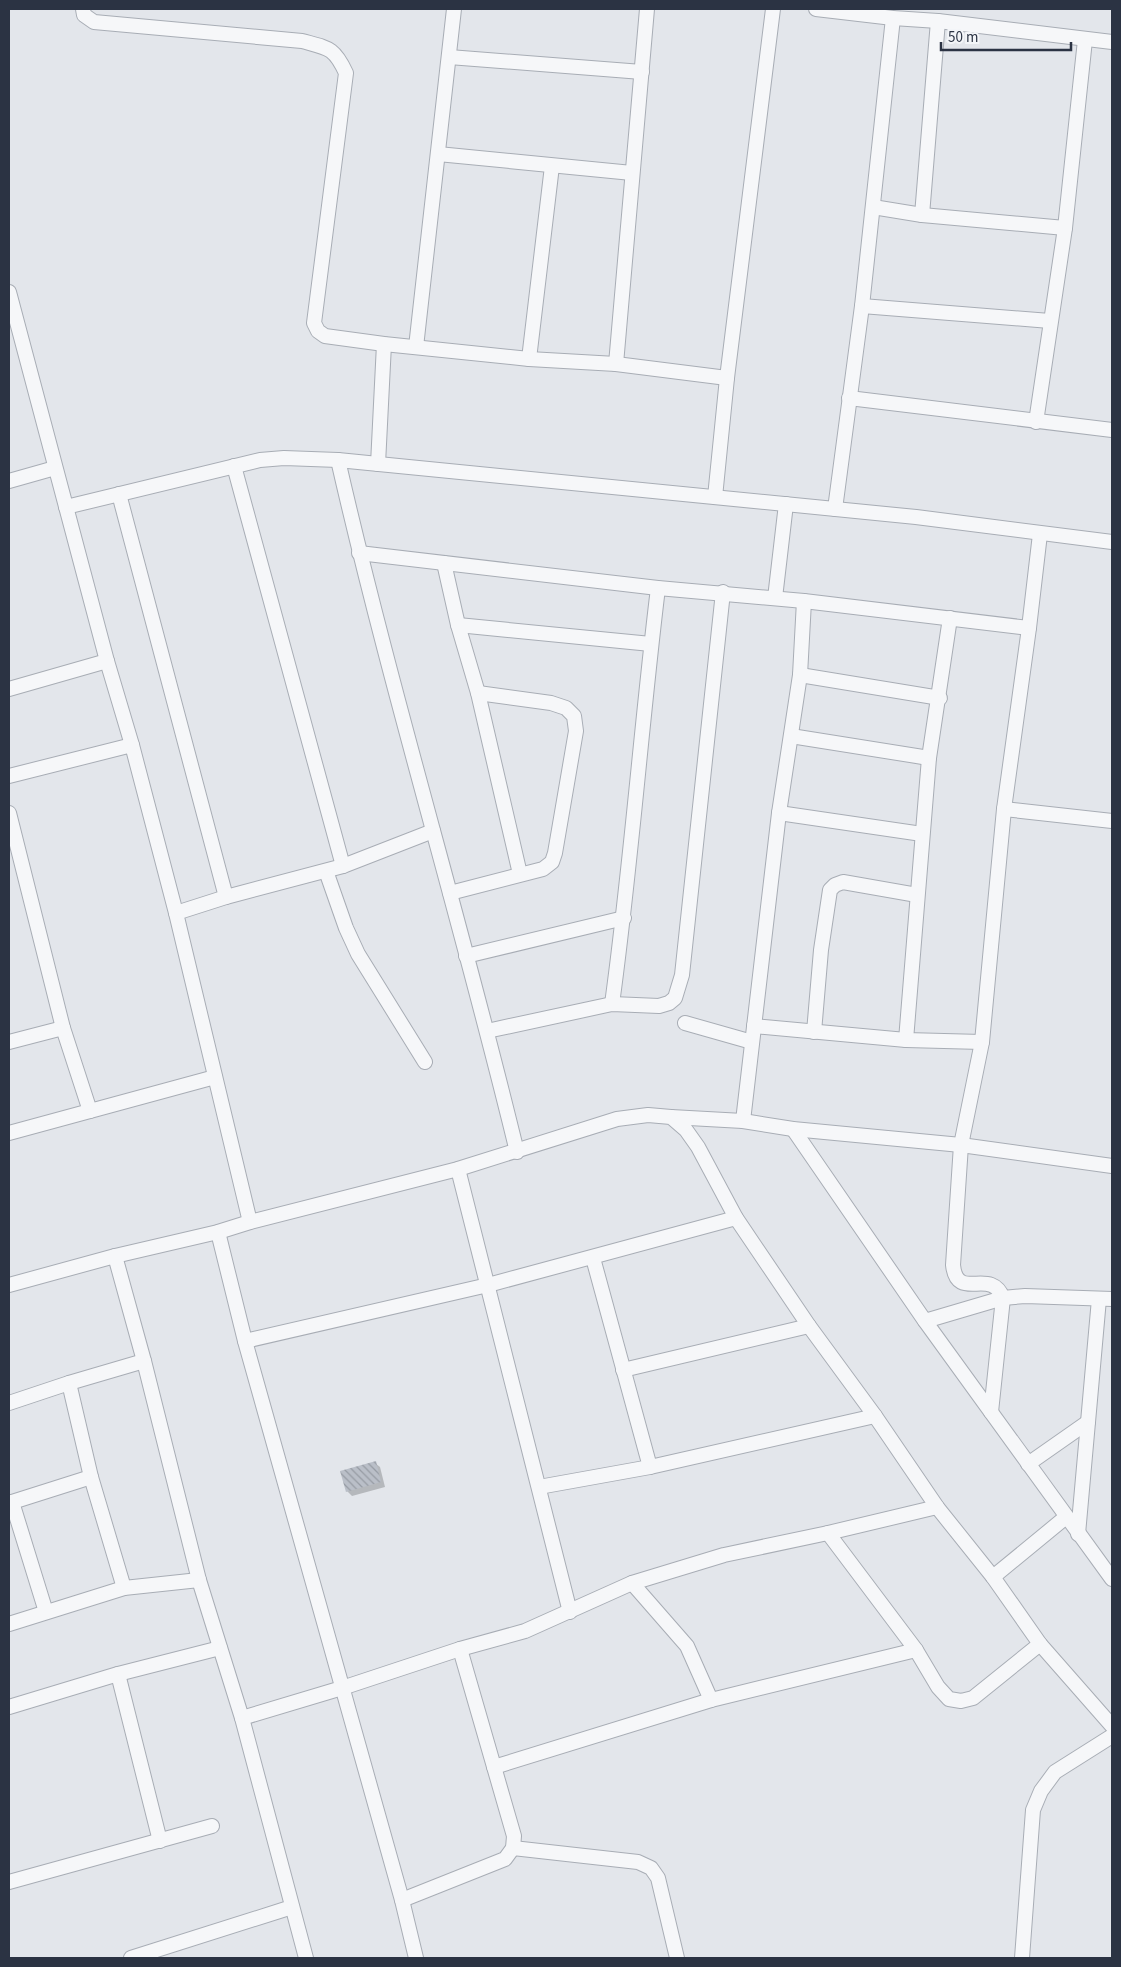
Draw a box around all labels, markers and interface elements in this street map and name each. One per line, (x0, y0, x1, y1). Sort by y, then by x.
scale bar (941, 20, 1071, 52)
text: 50 m (948, 27, 978, 48)

